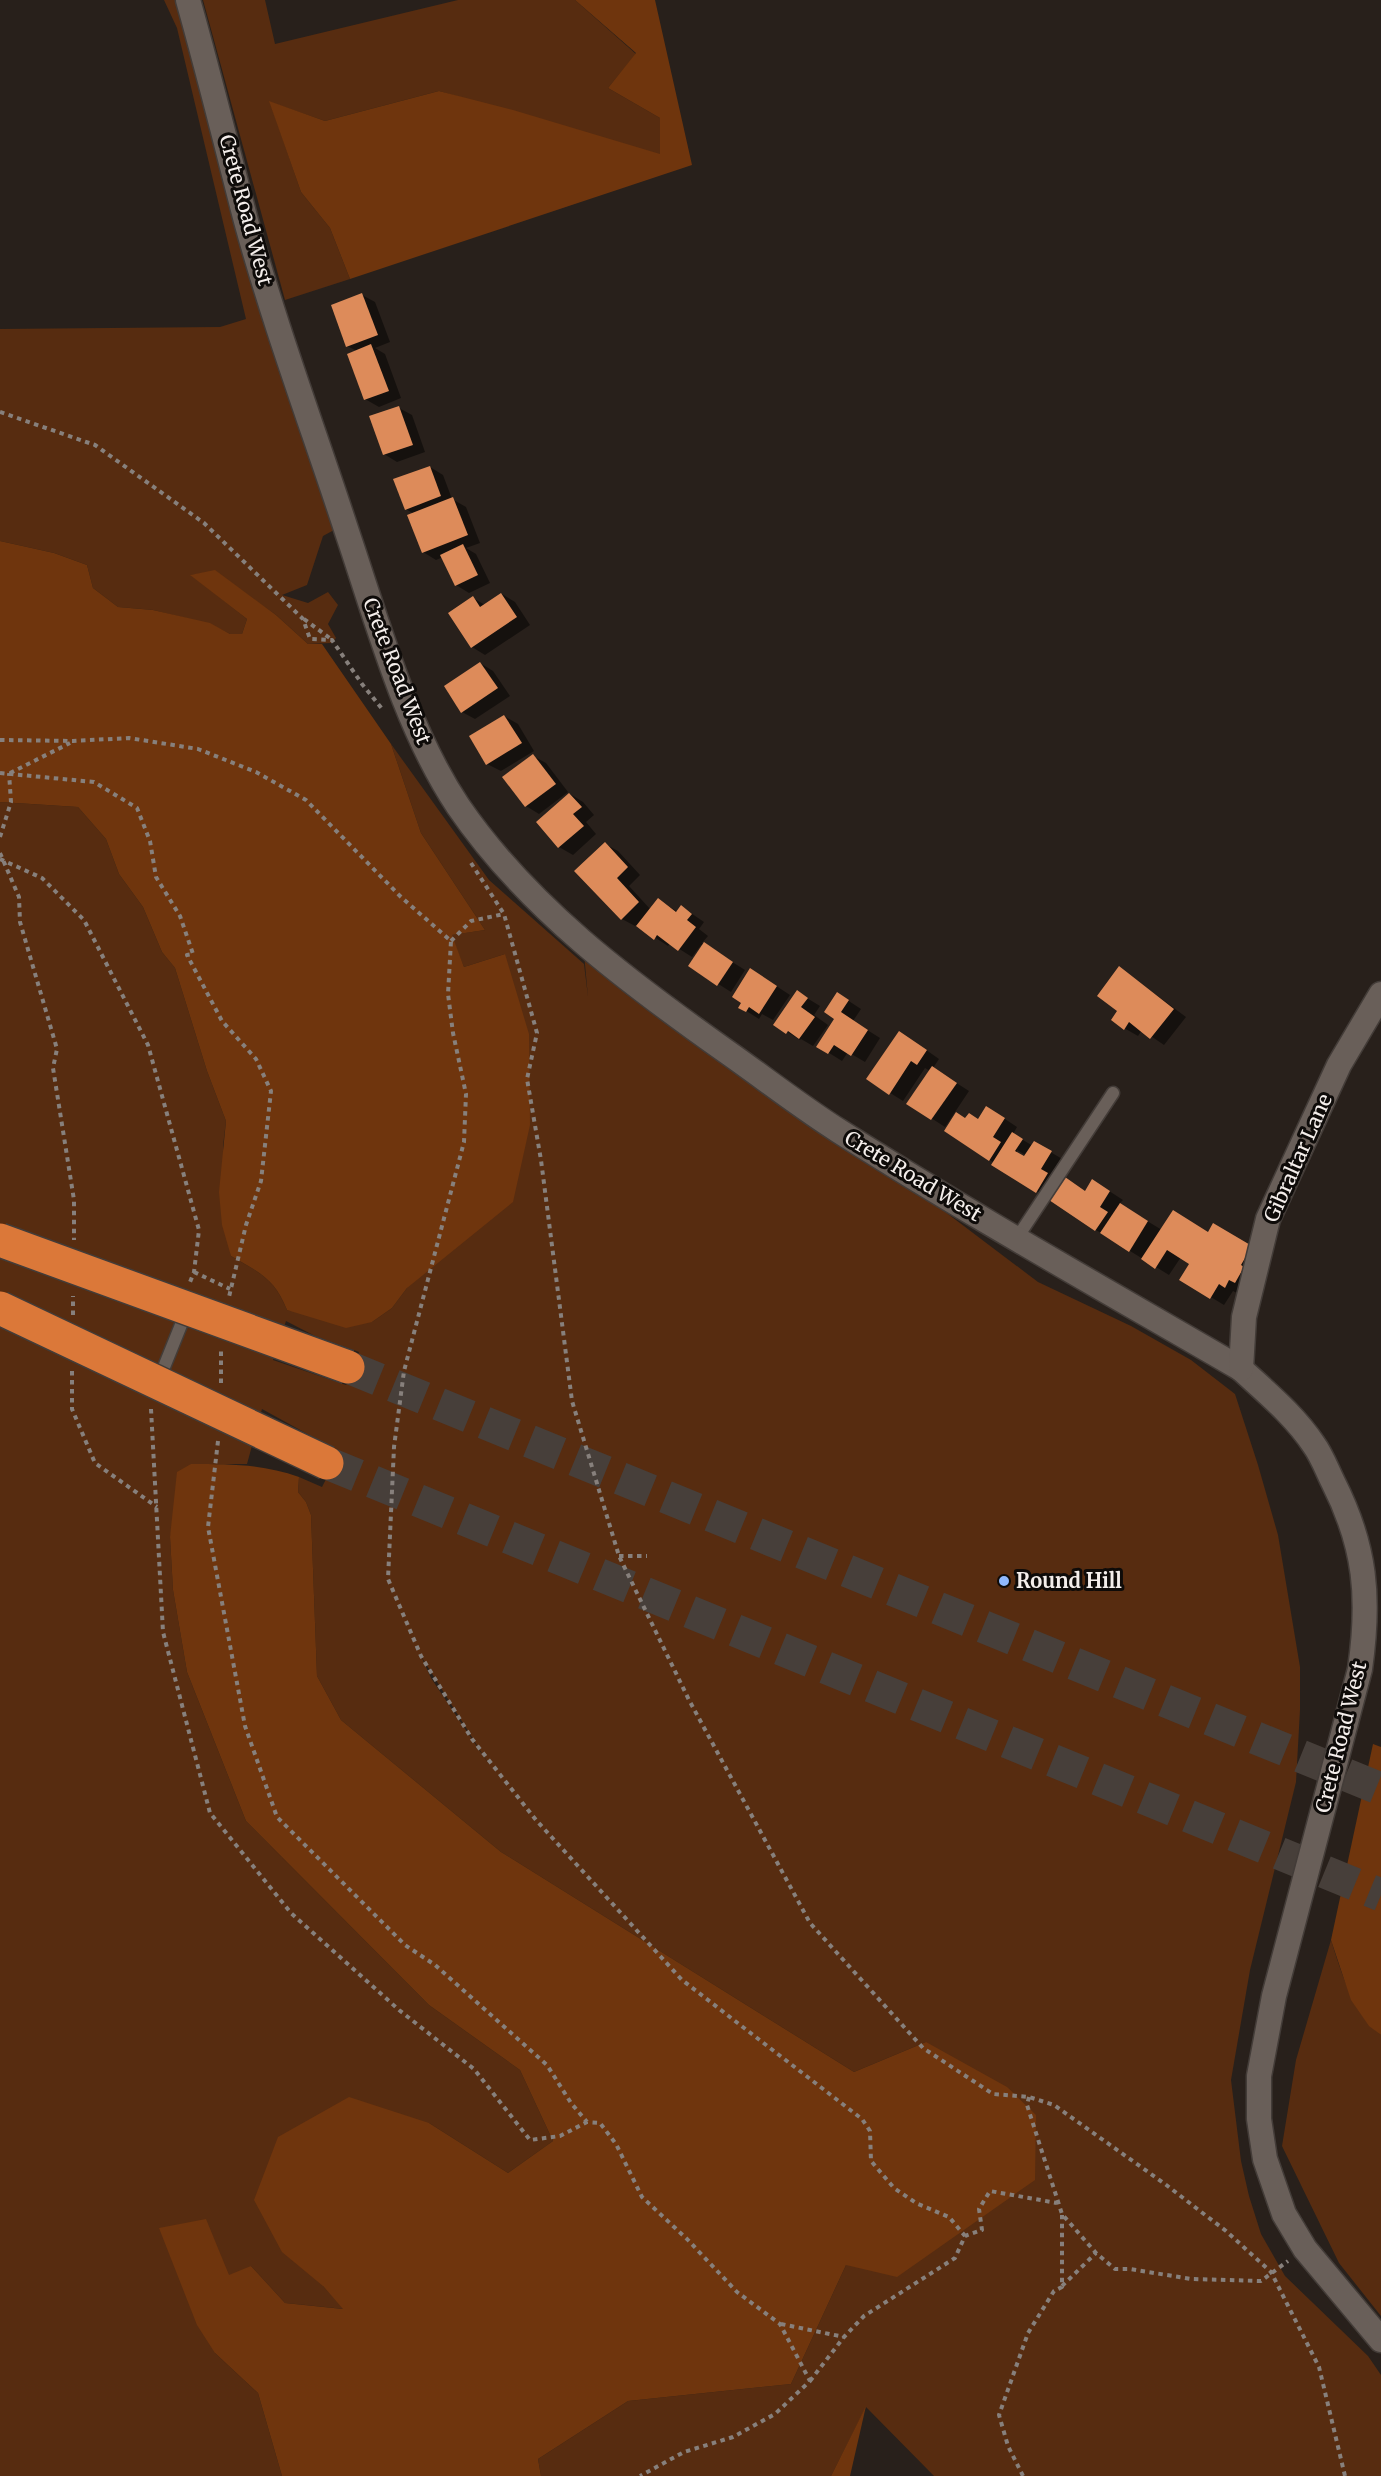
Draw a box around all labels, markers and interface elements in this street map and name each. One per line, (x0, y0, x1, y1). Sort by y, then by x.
street label: Crete Road West (214, 132, 279, 288)
street label: Crete Road West (358, 594, 437, 748)
street label: Gibraltar Lane (1258, 1090, 1337, 1226)
street label: Crete Road West (840, 1125, 986, 1226)
place label: Round Hill (1016, 1568, 1122, 1593)
marker: Round Hill (997, 1574, 1011, 1588)
street label: Crete Road West (1310, 1658, 1371, 1815)

